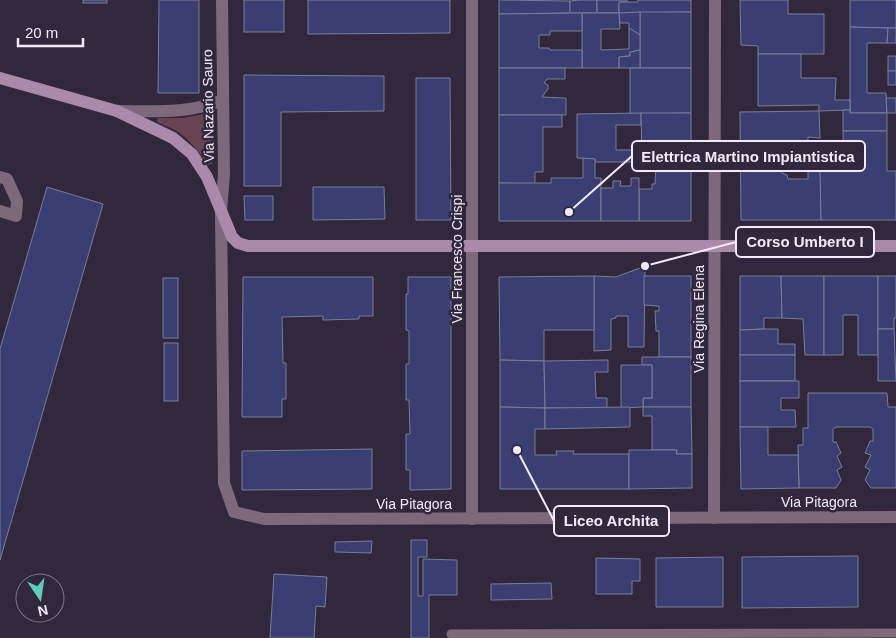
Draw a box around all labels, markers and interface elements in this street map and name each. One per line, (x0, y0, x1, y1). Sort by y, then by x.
scale bar (18, 15, 82, 47)
text: 20 m (25, 24, 58, 41)
street label: Via Nazario Sauro (199, 49, 217, 163)
callout: Elettrica Martino Impiantistica (632, 141, 865, 171)
text: Elettrica Martino Impiantistica (641, 148, 855, 165)
street label: Via Francesco Crispi (449, 195, 465, 323)
callout: Corso Umberto I (736, 227, 874, 257)
text: Corso Umberto I (746, 233, 864, 250)
street label: Via Regina Elena (691, 265, 707, 373)
street label: Via Pitagora (781, 494, 857, 510)
street label: Via Pitagora (376, 496, 452, 512)
callout: Liceo Archita (554, 506, 669, 536)
text: Liceo Archita (564, 512, 659, 529)
north arrow (15, 573, 65, 623)
text: N (36, 602, 50, 620)

